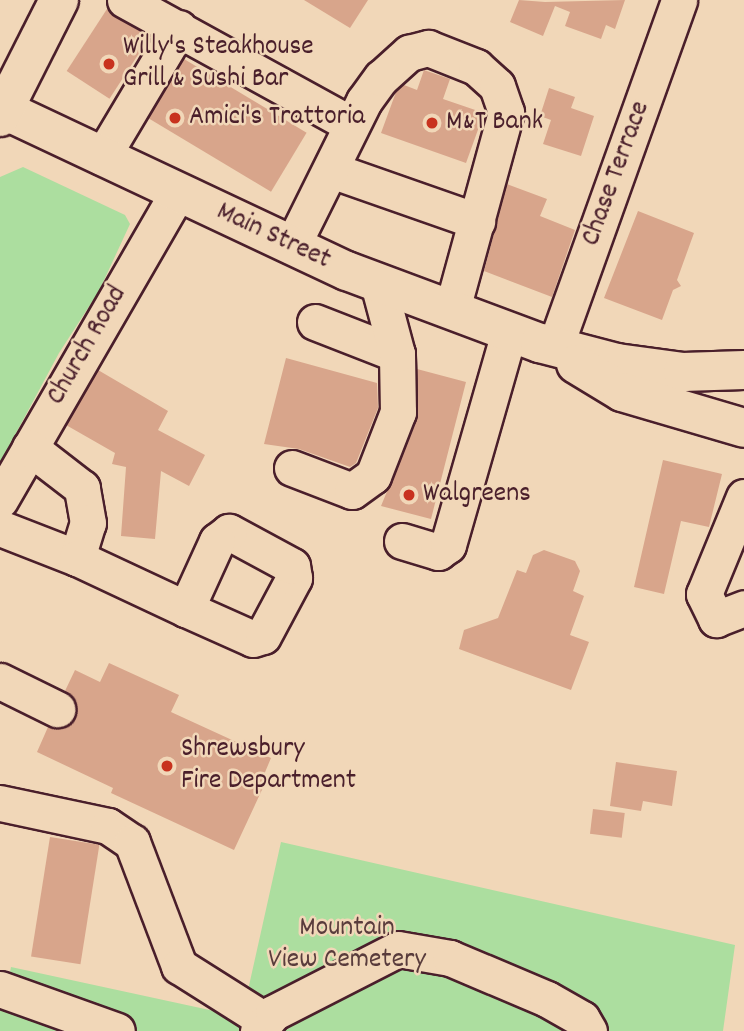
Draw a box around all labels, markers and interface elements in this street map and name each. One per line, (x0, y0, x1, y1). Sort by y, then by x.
place label: Willy's Steakhouse Grill & Sushi Bar (123, 31, 314, 97)
marker: Willy's Steakhouse Grill & Sushi Bar (101, 56, 117, 72)
street label: Chase Terrace (575, 97, 659, 251)
place label: Amici's Trattoria (189, 101, 365, 135)
place label: M&T Bank (446, 106, 543, 140)
marker: Amici's Trattoria (167, 110, 183, 126)
marker: M&T Bank (424, 115, 440, 131)
street label: Main Street (211, 196, 335, 278)
street label: Church Road (40, 280, 136, 412)
place label: Walgreens (423, 478, 531, 512)
marker: Walgreens (401, 487, 417, 503)
place label: Shrewsbury Fire Department (181, 733, 356, 799)
marker: Shrewsbury Fire Department (159, 758, 175, 774)
park label: Mountain View Cemetery (268, 912, 426, 978)

